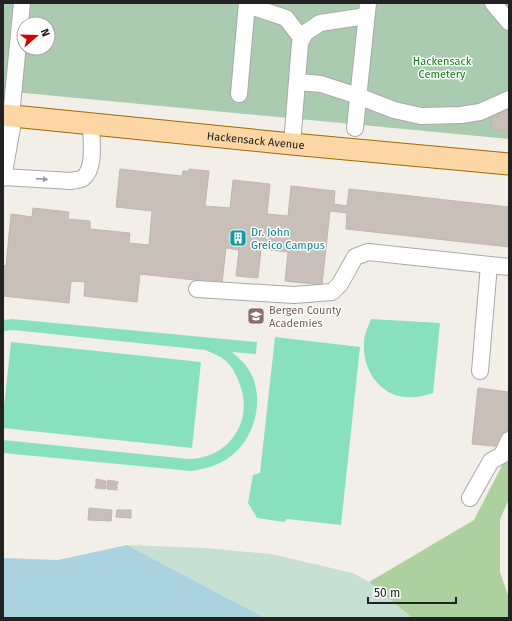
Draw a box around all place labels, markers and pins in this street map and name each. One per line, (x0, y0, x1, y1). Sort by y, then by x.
place label: Dr. John Greico Campus (251, 226, 325, 252)
building icon: Dr. John Greico Campus (228, 228, 248, 248)
place label: Bergen County Academies (269, 304, 342, 330)
school or university icon: Bergen County Academies (246, 306, 266, 326)

